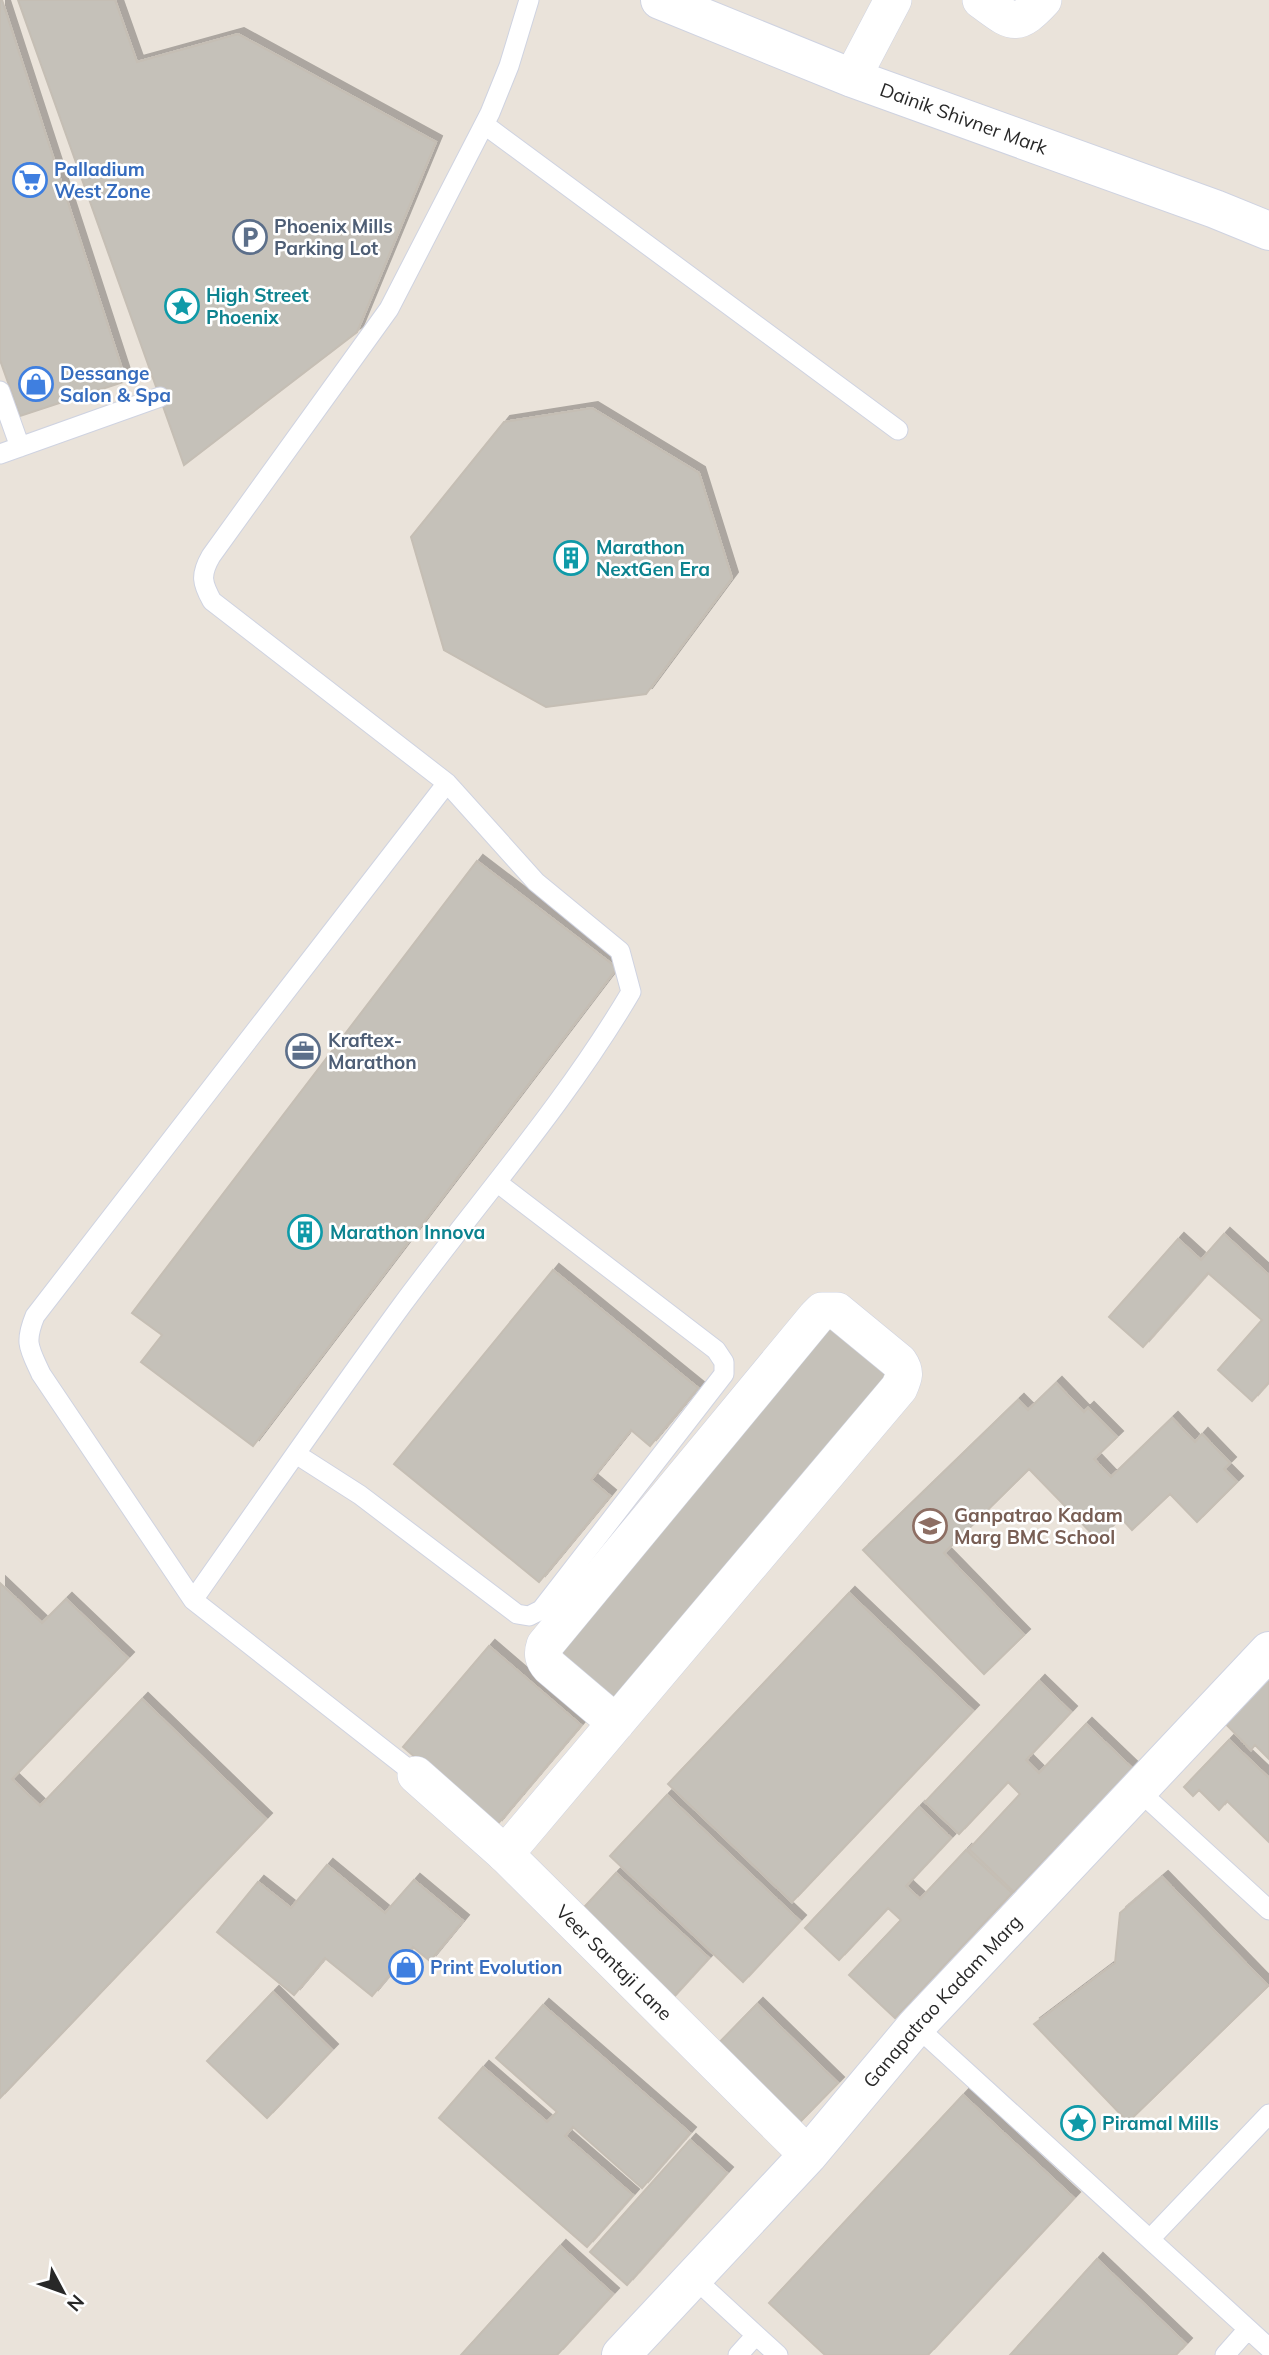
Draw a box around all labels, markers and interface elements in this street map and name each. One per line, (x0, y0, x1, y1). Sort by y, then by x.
street label: Dainik Shivner Mark (877, 77, 1051, 160)
place label: Palladium West Zone (54, 157, 151, 203)
supermarket icon: Palladium West Zone (11, 161, 49, 199)
place label: Phoenix Mills Parking Lot (274, 214, 393, 260)
parking icon: Phoenix Mills Parking Lot (231, 218, 269, 256)
place label: High Street Phoenix (206, 283, 309, 329)
place icon: High Street Phoenix (163, 287, 201, 325)
place label: Dessange Salon & Spa (60, 361, 171, 407)
shop icon: Dessange Salon & Spa (17, 365, 55, 403)
place label: Marathon NextGen Era (596, 535, 710, 581)
building icon: Marathon NextGen Era (552, 539, 590, 577)
place label: Kraftex- Marathon (328, 1028, 417, 1074)
office icon: Kraftex- Marathon (284, 1032, 322, 1070)
building icon: Marathon Innova (286, 1213, 324, 1251)
place label: Marathon Innova (330, 1220, 485, 1244)
place label: Ganpatrao Kadam Marg BMC School (954, 1503, 1123, 1549)
school or university icon: Ganpatrao Kadam Marg BMC School (911, 1507, 949, 1545)
street label: Veer Santaji Lane (551, 1900, 677, 2025)
street label: Ganapatrao Kadam Marg (858, 1910, 1027, 2092)
shop icon: Print Evolution (387, 1948, 425, 1986)
place label: Print Evolution (430, 1955, 562, 1979)
place icon: Piramal Mills (1059, 2104, 1097, 2142)
place label: Piramal Mills (1102, 2111, 1219, 2135)
north arrow (28, 2257, 98, 2327)
text: N (62, 2290, 90, 2316)

